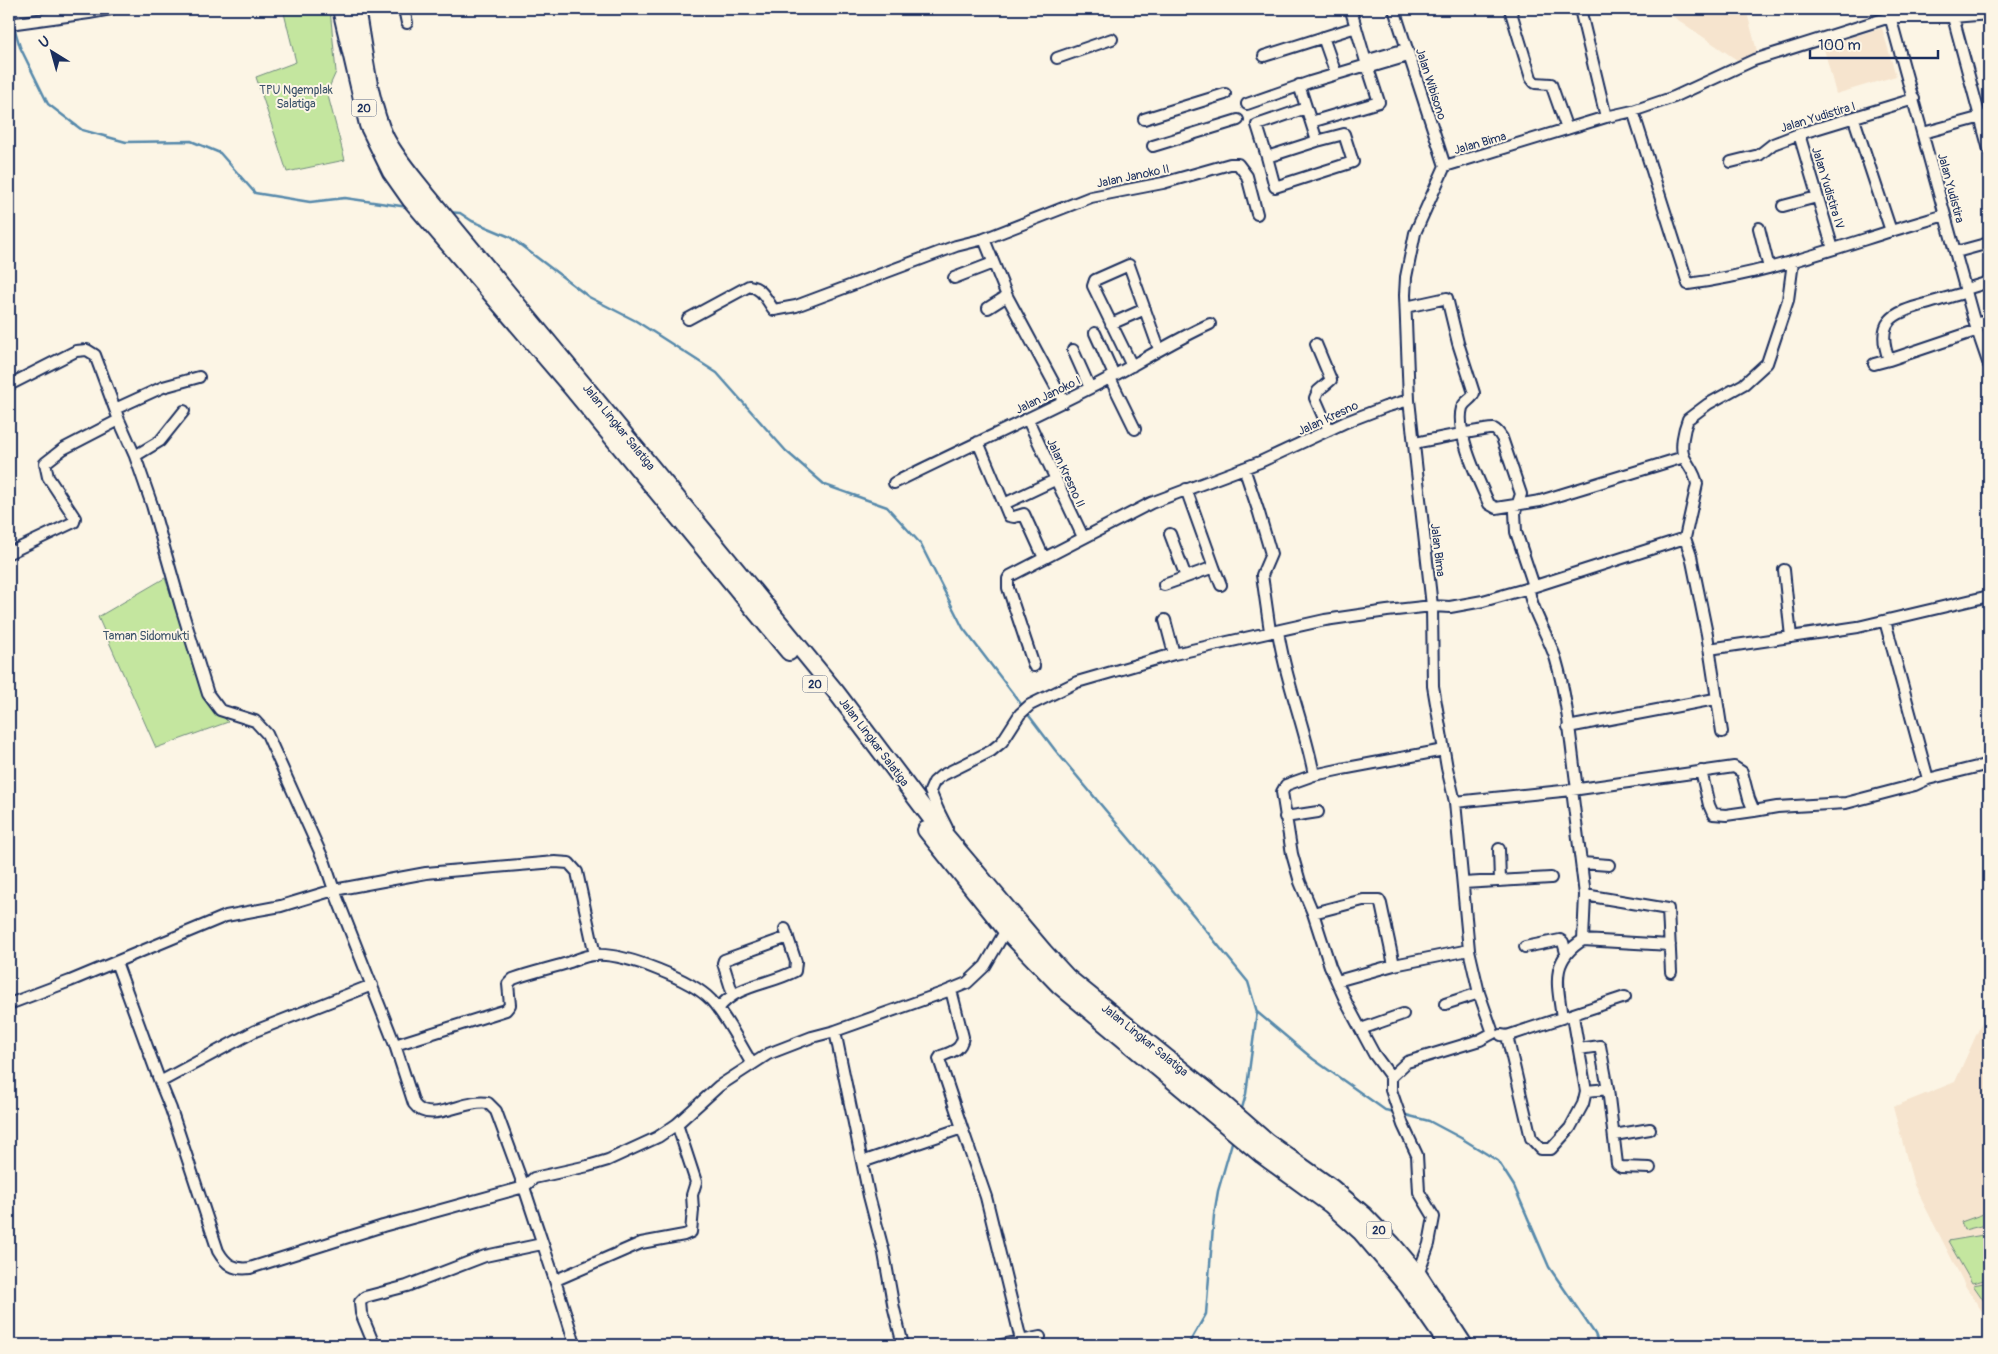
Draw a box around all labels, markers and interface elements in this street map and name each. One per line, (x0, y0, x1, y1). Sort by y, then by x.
north arrow (28, 28, 78, 78)
scale bar (1810, 28, 1938, 60)
text: U (36, 32, 53, 52)
text: 100 m (1818, 36, 1861, 55)
street label: Jalan Wibisono (1412, 46, 1449, 122)
park label: TPU Ngemplak Salatiga (259, 83, 333, 112)
street label: Jalan Yudistira I (1779, 99, 1857, 136)
road number: 20 (352, 100, 376, 116)
street label: Jalan Bima (1452, 129, 1508, 158)
street label: Jalan Yudistira IV (1808, 145, 1847, 231)
street label: Jalan Yudistira (1934, 152, 1967, 225)
street label: Jalan Janoko II (1095, 161, 1171, 192)
street label: Jalan Janoko I (1013, 373, 1083, 418)
street label: Jalan Lingkar Salatiga (579, 381, 658, 474)
street label: Jalan Kresno (1296, 398, 1361, 439)
street label: Jalan Kresno II (1043, 436, 1088, 510)
street label: Jalan Bima (1427, 523, 1448, 578)
park label: Taman Sidomukti (103, 629, 189, 644)
road number: 20 (802, 676, 828, 692)
street label: Jalan Lingkar Salatiga (835, 695, 912, 790)
street label: Jalan Lingkar Salatiga (1098, 1001, 1191, 1080)
road number: 20 (1366, 1222, 1392, 1238)

